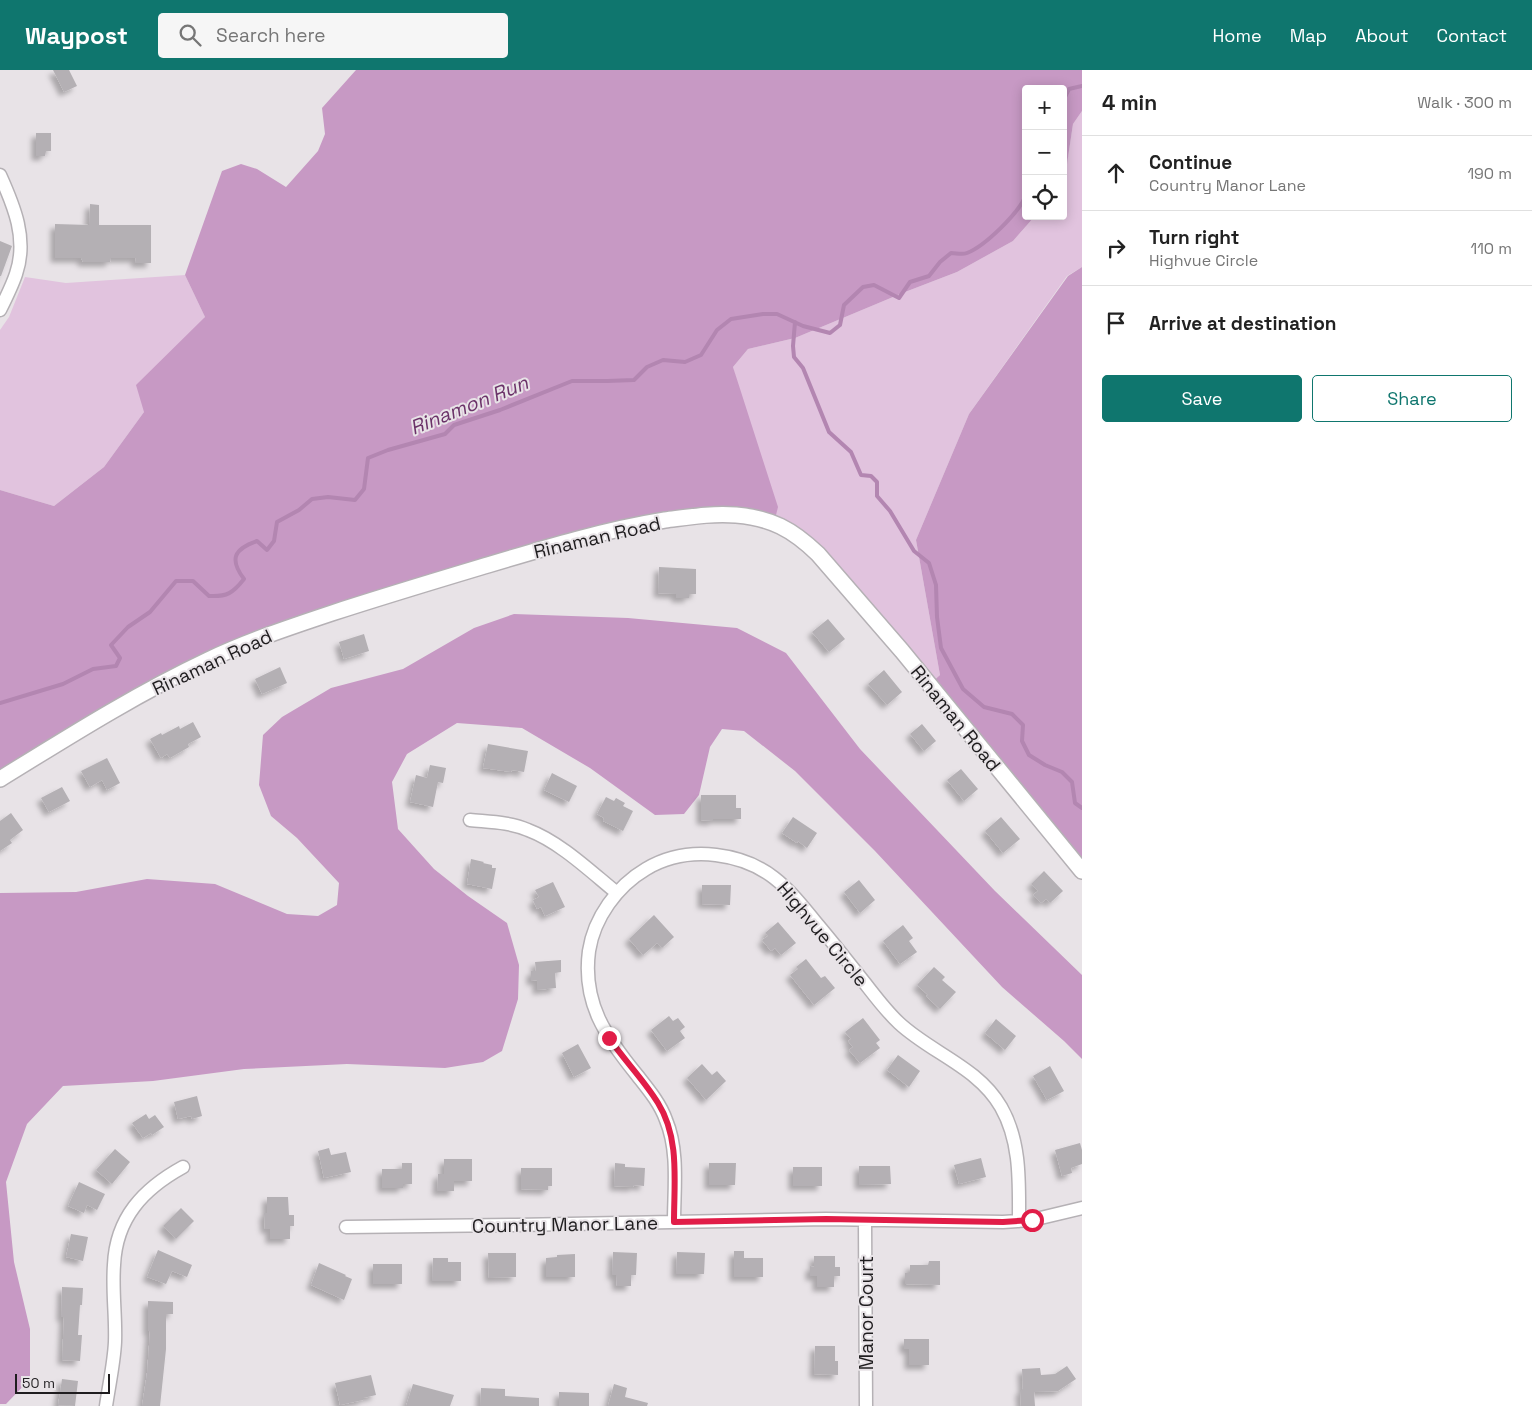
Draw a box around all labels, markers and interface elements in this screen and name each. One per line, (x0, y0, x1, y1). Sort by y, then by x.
search box (158, 13, 508, 58)
text: Waypost (25, 20, 128, 51)
icon: search (176, 21, 204, 49)
text: Search here (216, 23, 326, 48)
text: Home (1213, 24, 1262, 47)
text: Map (1290, 24, 1327, 47)
text: About (1355, 24, 1409, 47)
text: Contact (1437, 24, 1507, 47)
map controls (1022, 85, 1067, 220)
button: + (1022, 85, 1067, 130)
text: 4 min (1102, 89, 1157, 116)
text: Walk · 300 m (1417, 92, 1512, 113)
button: − (1022, 130, 1067, 175)
text: Continue (1149, 150, 1232, 175)
icon: ahead (1102, 159, 1130, 187)
text: 190 m (1467, 163, 1512, 184)
button: locate (1022, 175, 1067, 220)
text: Country Manor Lane (1149, 175, 1306, 196)
text: Turn right (1149, 225, 1239, 250)
icon: right (1102, 234, 1130, 262)
text: 110 m (1470, 238, 1512, 259)
text: Highvue Circle (1149, 250, 1258, 271)
icon: arrive (1102, 309, 1130, 337)
text: Arrive at destination (1149, 311, 1337, 336)
water label: Rinamon Run (406, 369, 533, 441)
button: Save (1102, 375, 1302, 422)
button: Share (1312, 375, 1512, 422)
street label: Rinaman Road (531, 511, 663, 564)
street label: Rinaman Road (148, 624, 276, 701)
street label: Rinaman Road (905, 660, 1006, 777)
street label: Highvue Circle (771, 877, 874, 992)
route end (598, 1027, 621, 1050)
route start (1021, 1209, 1044, 1232)
street label: Country Manor Lane (472, 1210, 658, 1239)
street label: Manor Court (854, 1256, 879, 1370)
scale bar (15, 1371, 110, 1394)
text: 50 m (22, 1374, 55, 1392)

